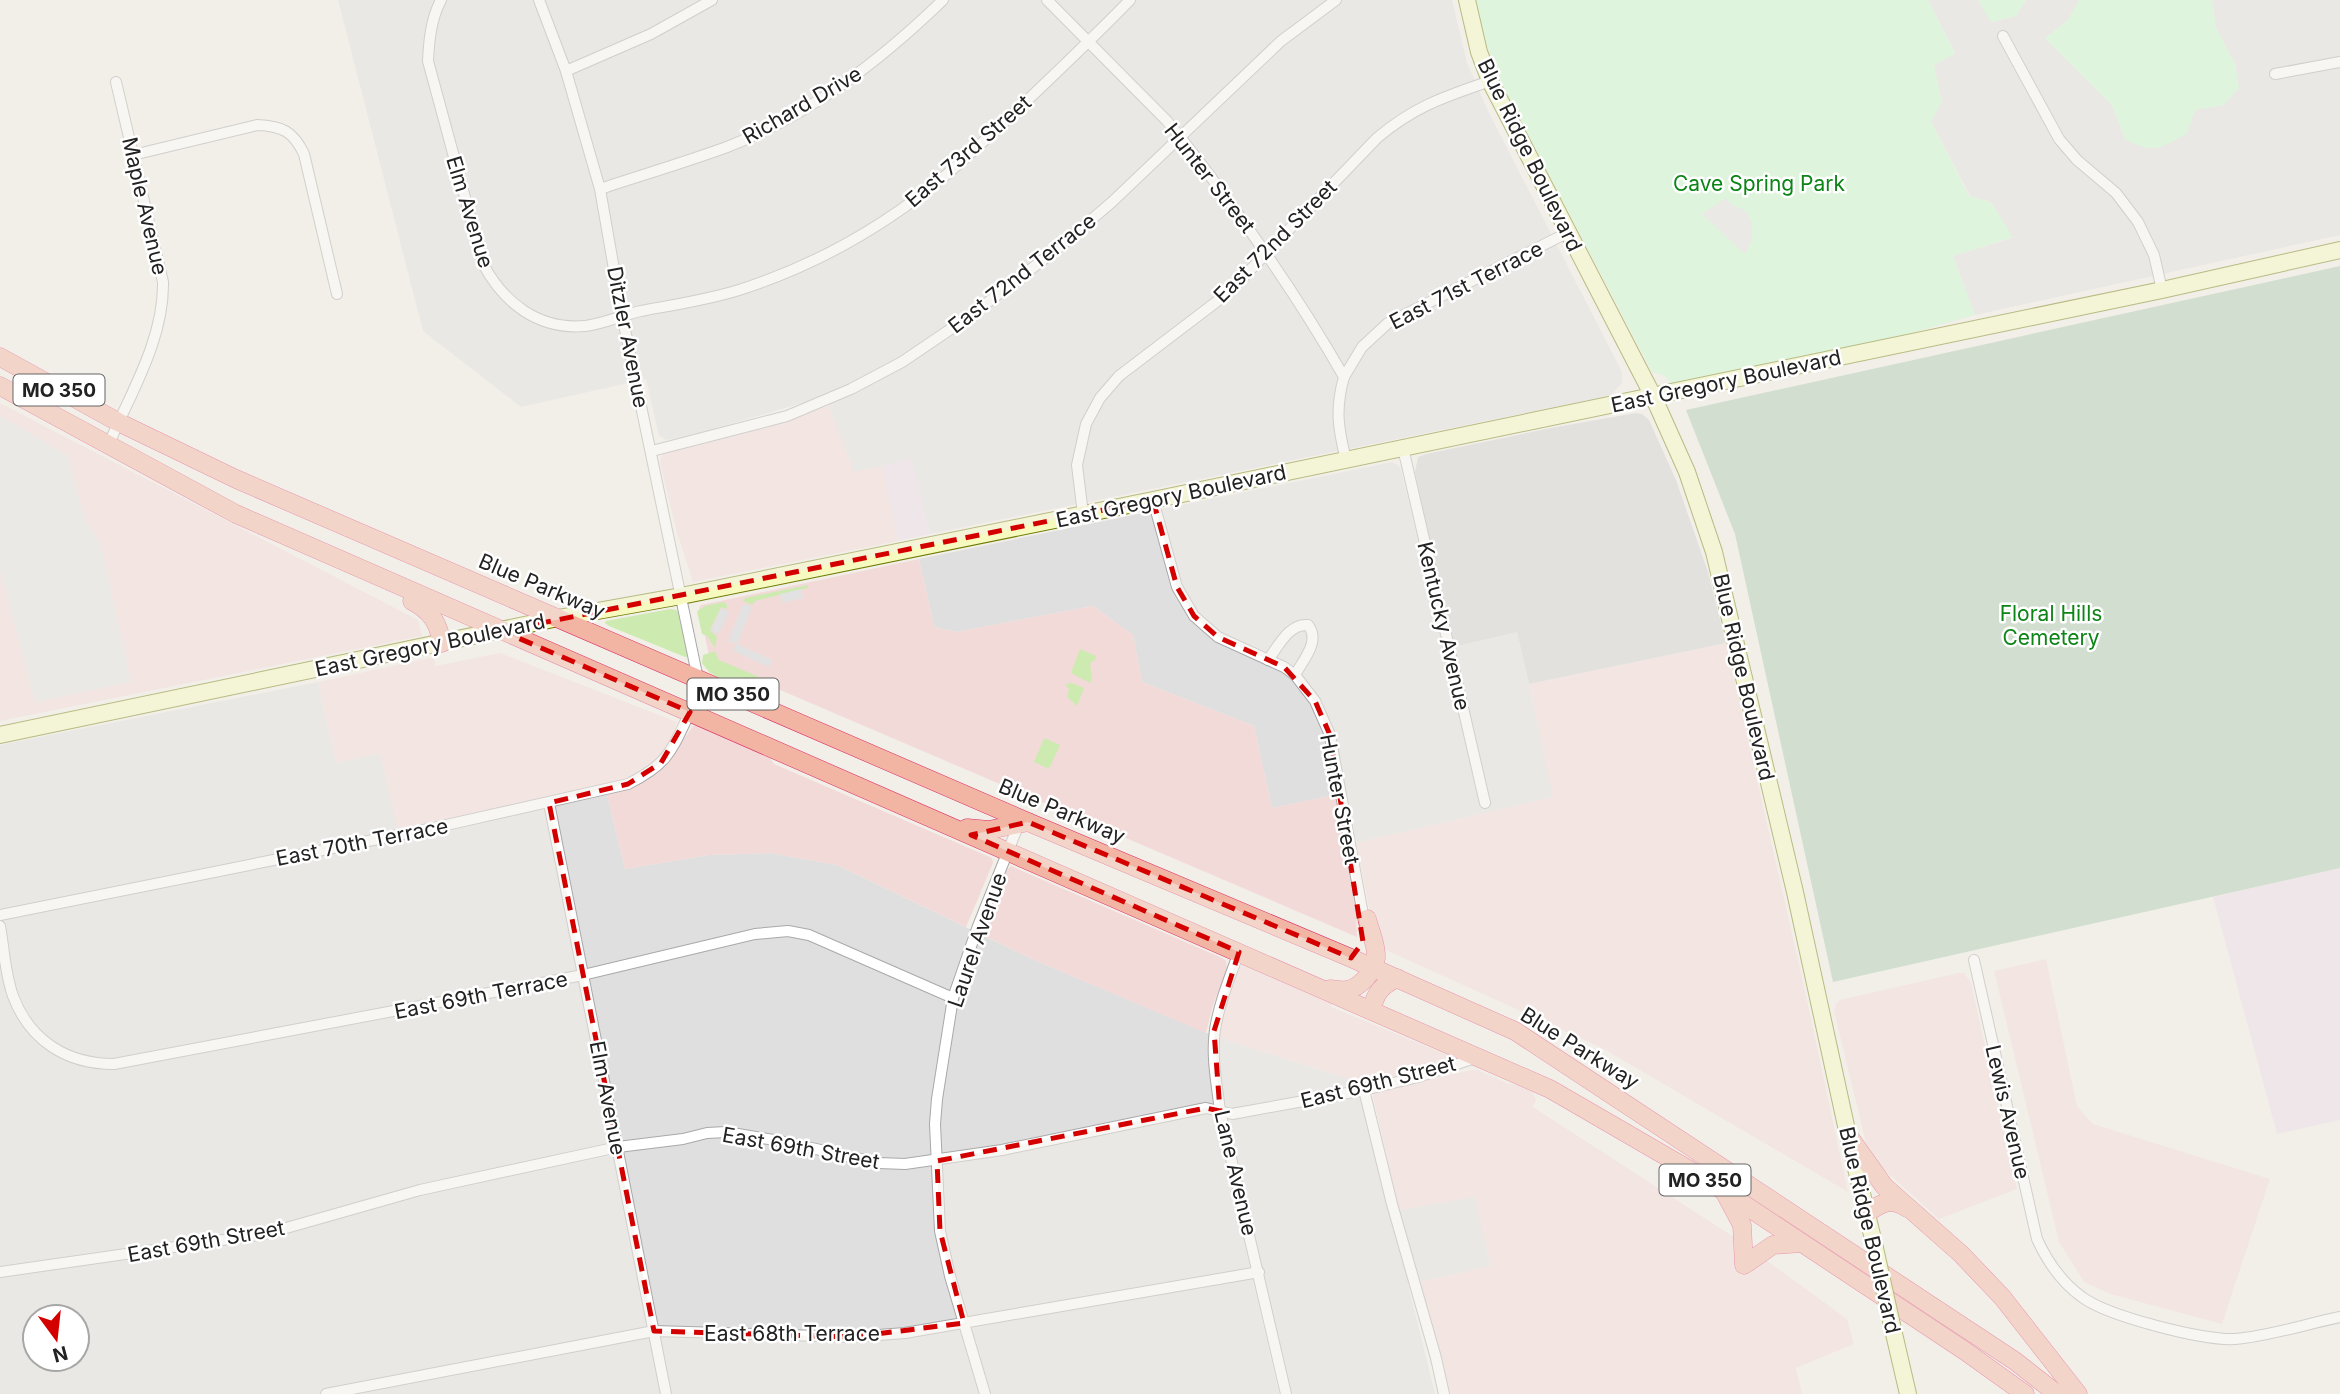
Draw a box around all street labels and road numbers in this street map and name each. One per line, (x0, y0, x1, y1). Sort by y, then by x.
street label: Blue Ridge Boulevard (1472, 54, 1588, 256)
street label: Richard Drive (738, 61, 866, 149)
street label: East 73rd Street (900, 90, 1036, 212)
street label: Hunter Street (1159, 118, 1261, 238)
street label: Maple Avenue (117, 135, 173, 277)
street label: Elm Avenue (441, 153, 499, 271)
street label: East 72nd Street (1208, 174, 1342, 308)
street label: East 72nd Terrace (943, 208, 1101, 338)
street label: East 71st Terrace (1385, 236, 1547, 334)
street label: Ditzler Avenue (602, 264, 654, 410)
street label: East Gregory Boulevard (1609, 344, 1843, 418)
road number: MO 350 (14, 374, 104, 406)
street label: East Gregory Boulevard (1054, 459, 1288, 533)
street label: Kentucky Avenue (1412, 539, 1476, 713)
street label: Blue Parkway (475, 548, 609, 624)
street label: Blue Ridge Boulevard (1708, 571, 1780, 783)
street label: East Gregory Boulevard (313, 608, 547, 682)
road number: MO 350 (688, 678, 778, 709)
street label: Hunter Street (1315, 732, 1365, 866)
street label: Blue Parkway (995, 773, 1129, 849)
street label: East 70th Terrace (274, 813, 450, 871)
street label: Laurel Avenue (942, 869, 1012, 1011)
street label: East 69th Terrace (392, 966, 570, 1024)
street label: Blue Parkway (1516, 1002, 1644, 1094)
street label: Elm Avenue (585, 1039, 631, 1157)
street label: Lewis Avenue (1980, 1043, 2036, 1181)
street label: East 69th Street (1298, 1051, 1458, 1113)
street label: Lane Avenue (1209, 1108, 1263, 1238)
street label: East 69th Street (720, 1122, 882, 1174)
street label: Blue Ridge Boulevard (1834, 1124, 1906, 1336)
road number: MO 350 (1660, 1164, 1750, 1196)
street label: East 69th Street (125, 1215, 287, 1267)
street label: East 68th Terrace (704, 1321, 880, 1346)

